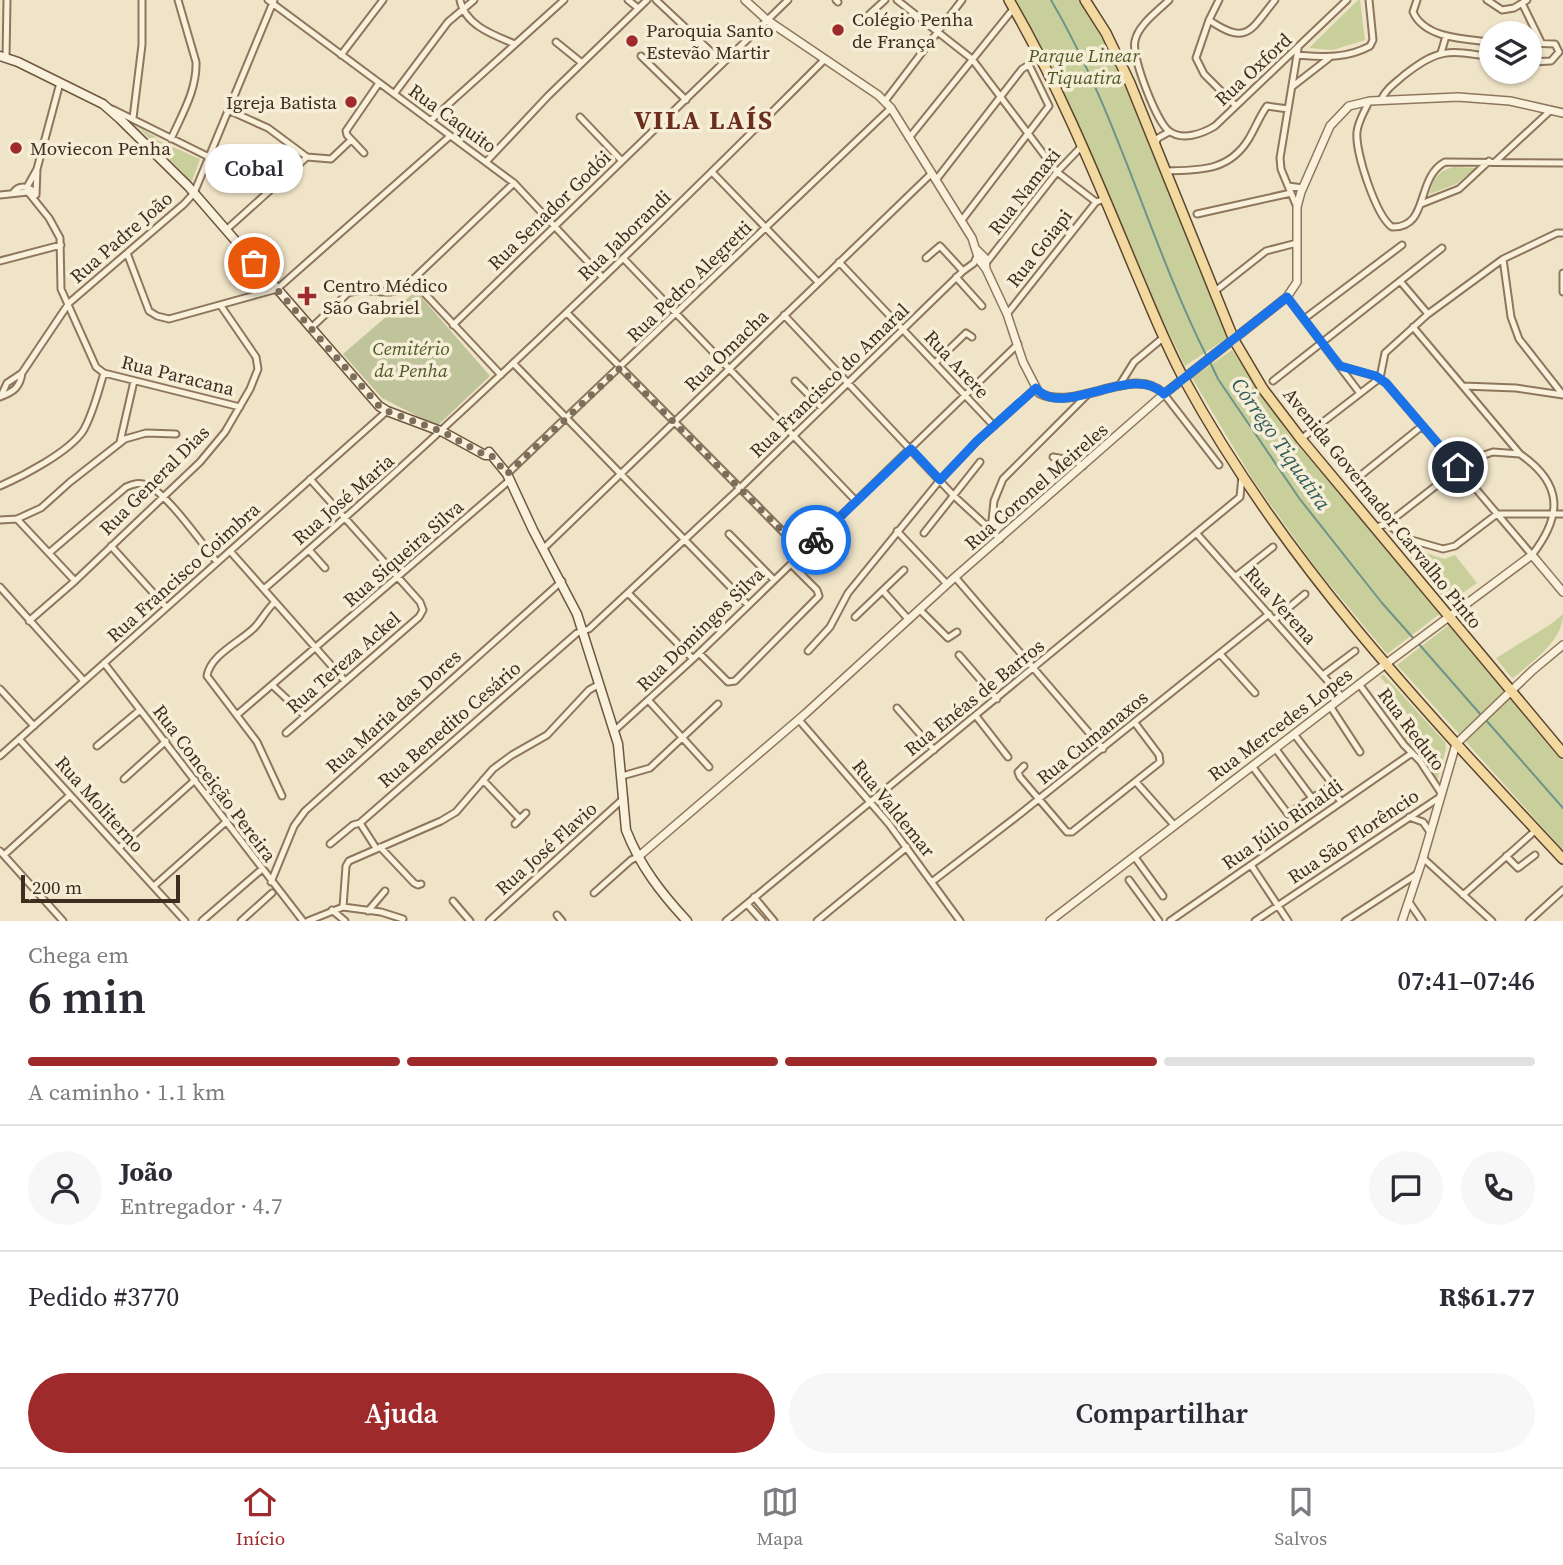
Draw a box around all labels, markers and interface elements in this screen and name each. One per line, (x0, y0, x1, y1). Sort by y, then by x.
place label: Colégio Penha de França (852, 6, 973, 54)
place label: Paroquia Santo Estevão Martir (646, 17, 774, 65)
map controls (1479, 21, 1542, 84)
button: layers (1479, 21, 1542, 84)
marker: Colégio Penha de França (830, 22, 846, 38)
street label: Rua Oxford (1209, 27, 1297, 111)
marker: Paroquia Santo Estevão Martir (624, 33, 640, 49)
park label: Parque Linear Tiquatira (1027, 42, 1141, 90)
street label: Rua Caquito (404, 77, 502, 159)
place label: Igreja Batista (226, 89, 337, 115)
marker: Igreja Batista (343, 94, 359, 110)
district label: VILA LAÍS (634, 102, 774, 138)
place label: Moviecon Penha (30, 135, 171, 161)
marker: Moviecon Penha (8, 140, 24, 156)
street label: Rua Namaxi (982, 142, 1066, 240)
callout: Cobal (205, 144, 303, 193)
street label: Rua Senador Godói (482, 144, 616, 276)
text: Cobal (224, 152, 284, 184)
street label: Rua Jaborandi (572, 184, 677, 286)
street label: Rua Padre João (64, 185, 178, 289)
street label: Rua Goiapi (1000, 203, 1078, 292)
street label: Rua Pedro Alegretti (621, 214, 758, 348)
pin (224, 233, 284, 293)
icon: bag (235, 244, 273, 282)
place label: Centro Médico São Gabriel (323, 272, 448, 320)
marker: Centro Médico São Gabriel (297, 286, 317, 306)
street label: Rua Francisco do Amaral (744, 297, 915, 463)
street label: Rua Omacha (678, 303, 774, 397)
street label: Rua Arere (918, 324, 996, 404)
park label: Cemitério da Penha (373, 335, 450, 383)
street label: Rua Paracana (119, 348, 238, 402)
water label: Córrego Tiquatira (1225, 372, 1338, 516)
street label: Avenida Governador Carvalho Pinto (1277, 382, 1489, 634)
street label: Rua Coronel Meireles (959, 416, 1113, 556)
street label: Rua General Dias (93, 419, 215, 541)
pin (1428, 437, 1488, 497)
street label: Rua José Maria (287, 447, 400, 550)
icon: home (1439, 448, 1477, 486)
street label: Rua Siqueira Silva (337, 493, 469, 612)
street label: Rua Francisco Coimbra (101, 496, 265, 648)
courier (781, 505, 851, 575)
icon: bike (797, 521, 835, 559)
street label: Rua Verena (1239, 560, 1323, 650)
street label: Rua Domingos Silva (630, 561, 770, 697)
street label: Rua Tereza Ackel (280, 605, 406, 719)
street label: Rua Enéas de Barros (899, 632, 1049, 762)
street label: Rua Maria das Dores (320, 643, 466, 779)
street label: Rua Benedito Cesário (372, 655, 526, 793)
street label: Rua Mercedes Lopes (1203, 661, 1357, 787)
street label: Rua Reduto (1372, 682, 1452, 776)
street label: Rua Cumanaxos (1031, 684, 1153, 790)
street label: Rua Conceição Pereira (147, 699, 283, 867)
street label: Rua Moliterno (50, 750, 150, 858)
street label: Rua Valdemar (847, 754, 941, 862)
street label: Rua Júlio Rinaldi (1216, 772, 1348, 876)
street label: Rua São Florêncio (1282, 782, 1424, 890)
street label: Rua José Flavio (490, 795, 602, 901)
scale bar (21, 872, 180, 904)
text: 200 m (32, 874, 82, 900)
text: Chega em (28, 939, 129, 971)
text: 07:41–07:46 (1398, 963, 1535, 999)
text: 6 min (28, 965, 146, 1028)
text: A caminho · 1.1 km (28, 1076, 226, 1108)
button: person (28, 1151, 102, 1225)
button: chat (1369, 1151, 1443, 1225)
button: phone (1461, 1151, 1535, 1225)
text: João (120, 1154, 173, 1190)
text: Entregador · 4.7 (120, 1190, 282, 1222)
text: Pedido #3770 (28, 1279, 179, 1315)
text: R$61.77 (1439, 1279, 1535, 1315)
button: Ajuda (28, 1373, 775, 1453)
button: Compartilhar (789, 1373, 1535, 1453)
tab: Início (236, 1483, 285, 1551)
tab: Mapa (756, 1483, 803, 1551)
tab: Salvos (1275, 1483, 1327, 1551)

